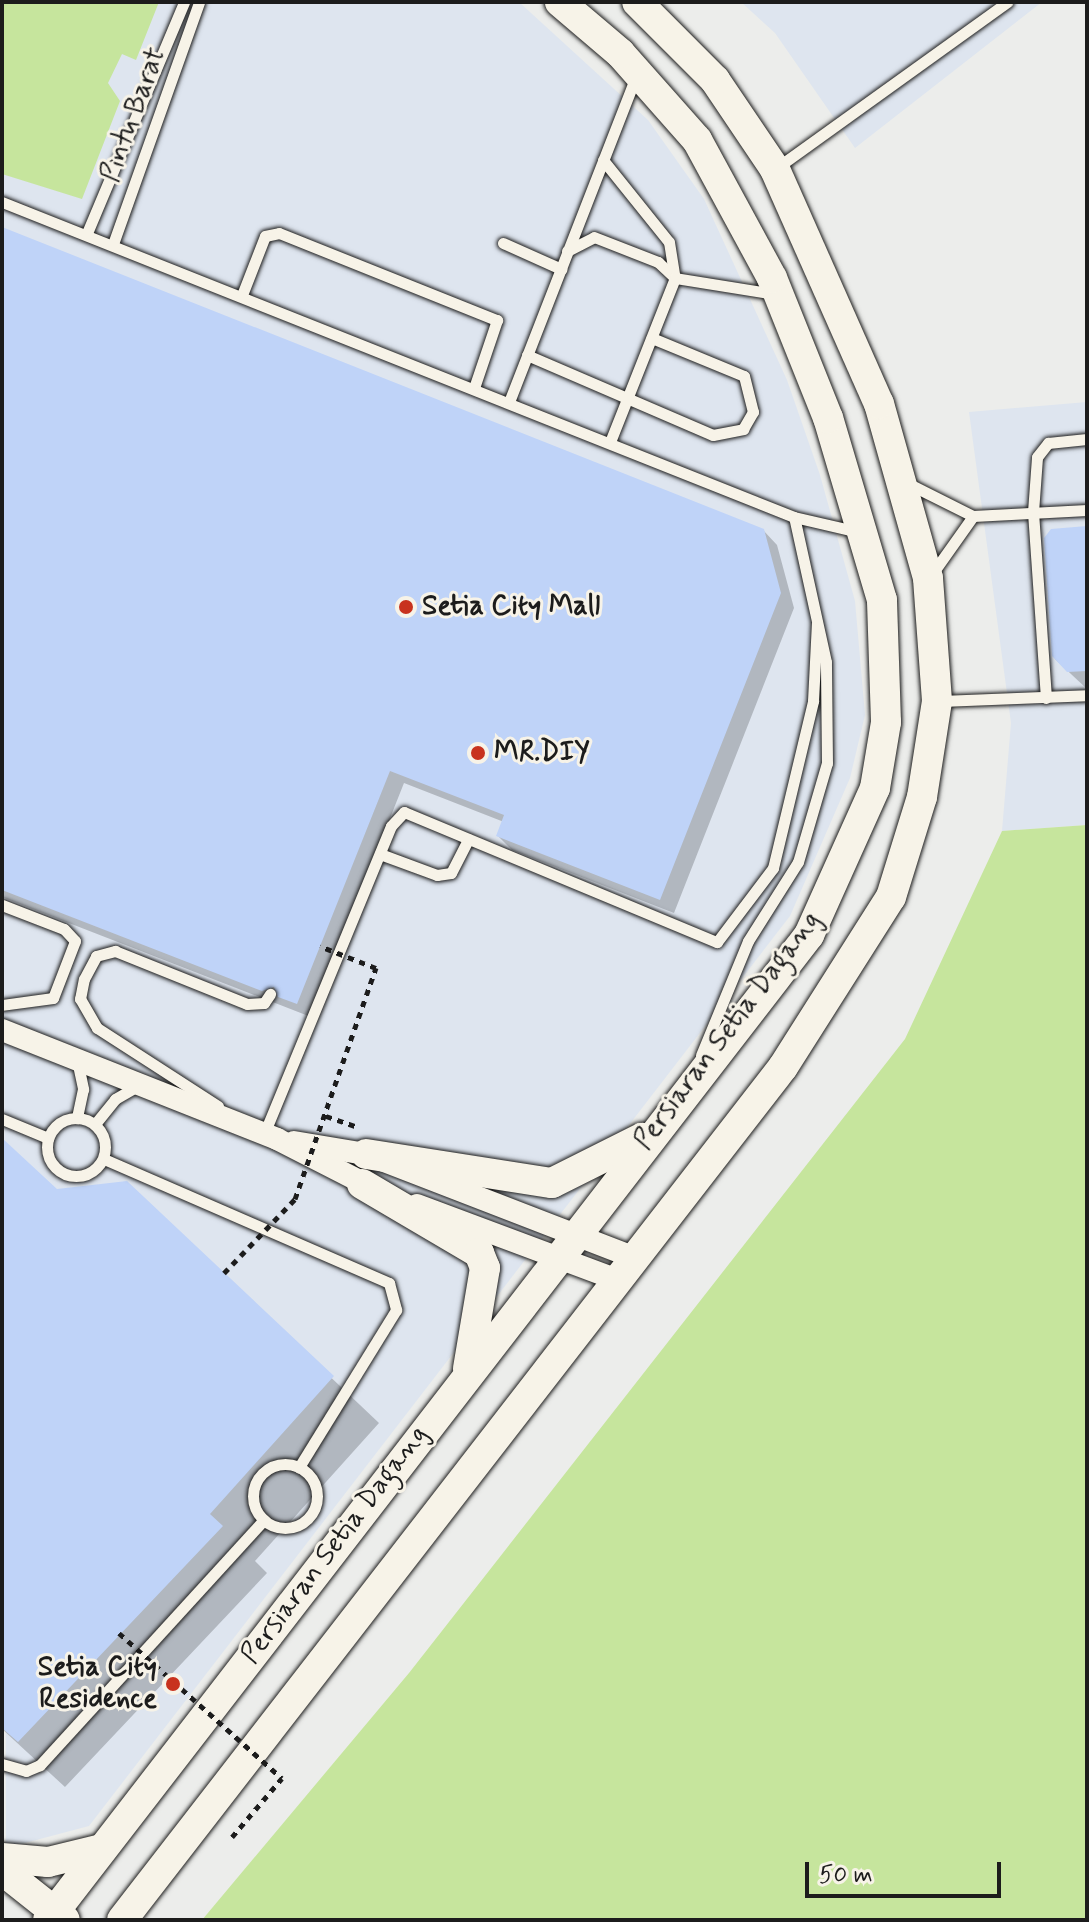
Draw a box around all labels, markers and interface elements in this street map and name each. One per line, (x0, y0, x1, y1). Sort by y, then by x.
street label: Pintu Barat (94, 43, 174, 187)
place label: Setia City Mall (422, 590, 600, 624)
marker: Setia City Mall (397, 598, 415, 616)
place label: MR.DIY (494, 736, 590, 770)
marker: MR.DIY (469, 744, 487, 762)
street label: Persiaran Setia Dagang (628, 906, 828, 1156)
street label: Persiaran Setia Dagang (235, 1420, 435, 1670)
place label: Setia City Residence (38, 1651, 157, 1717)
marker: Setia City Residence (164, 1675, 182, 1693)
scale bar (809, 1846, 1005, 1896)
text: 50 m (819, 1860, 873, 1891)

